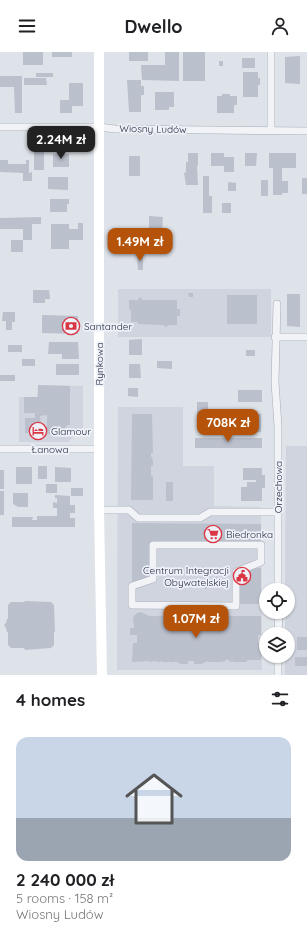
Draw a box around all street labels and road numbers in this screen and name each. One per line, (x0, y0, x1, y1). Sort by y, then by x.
street label: Wiosny Ludów (119, 122, 187, 136)
street label: Rynkowa (93, 343, 106, 385)
street label: Łanowa (31, 443, 69, 456)
street label: Orzechowa (272, 461, 285, 513)

